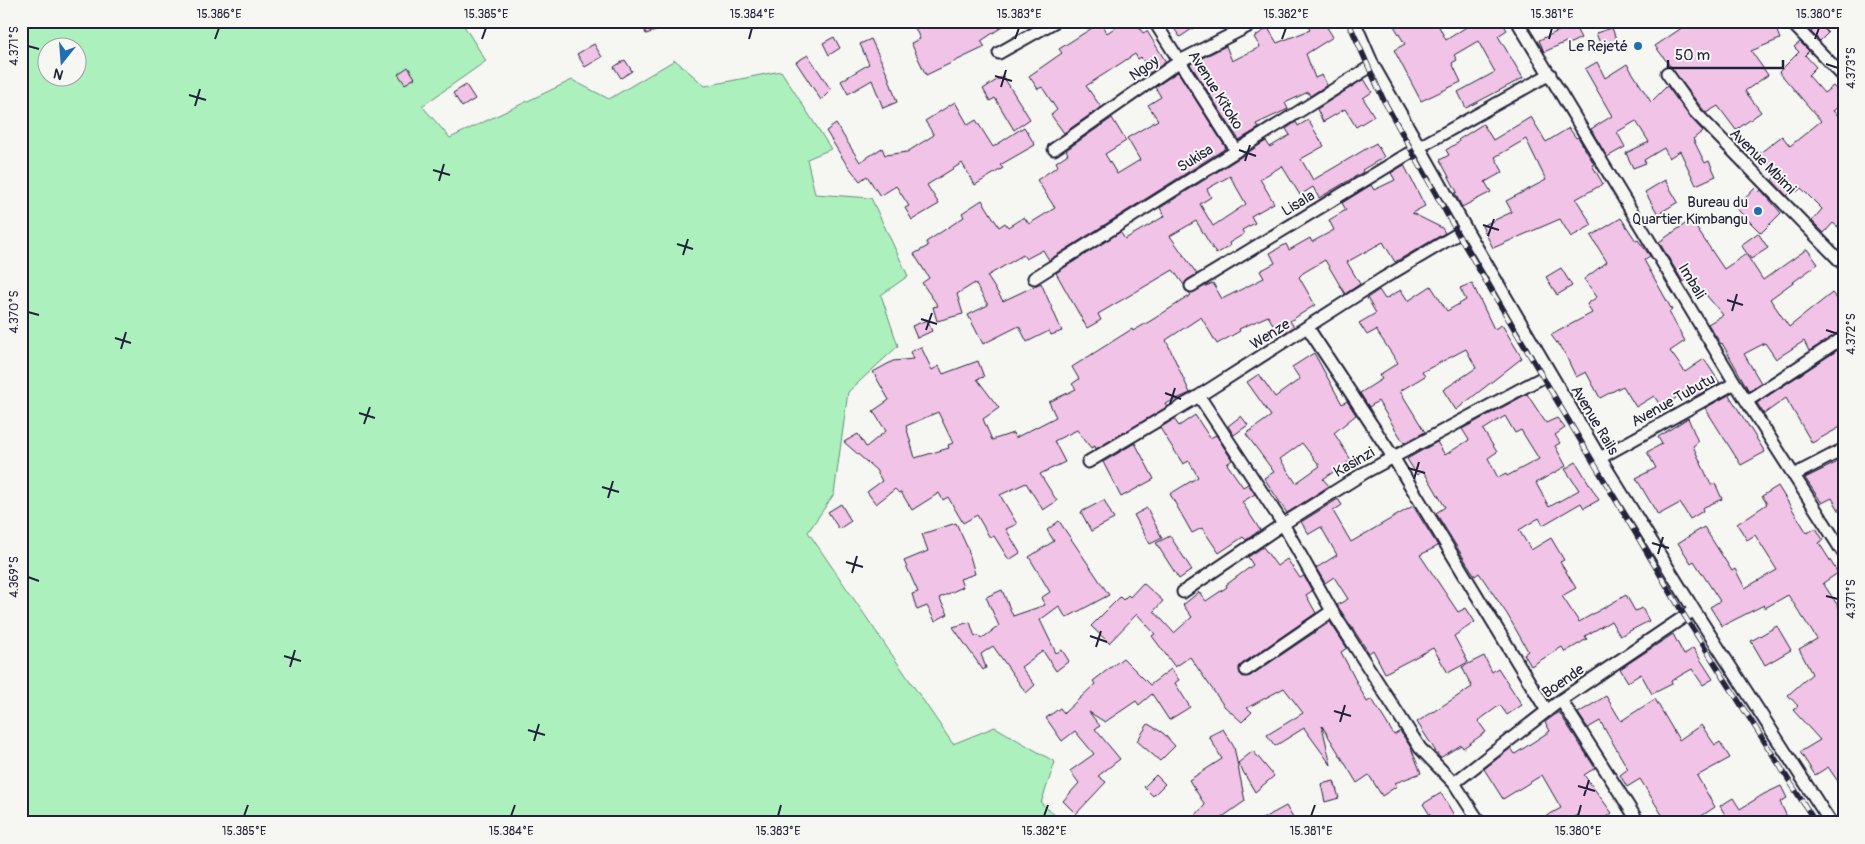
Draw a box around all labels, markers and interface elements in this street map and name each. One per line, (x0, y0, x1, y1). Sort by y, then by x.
text: 15.386°E (196, 7, 242, 22)
text: 15.385°E (464, 7, 508, 22)
text: 15.384°E (729, 7, 775, 22)
text: 15.383°E (997, 7, 1041, 22)
text: 15.382°E (1264, 7, 1308, 22)
text: 15.381°E (1531, 7, 1573, 22)
text: 15.380°E (1796, 7, 1842, 22)
text: 4.371°S (7, 26, 22, 66)
place label: Le Rejeté (1568, 37, 1628, 56)
north arrow (38, 38, 88, 88)
scale bar (1668, 38, 1782, 70)
marker: Le Rejeté (1632, 40, 1644, 52)
text: 50 m (1675, 46, 1710, 65)
street label: Avenue Kitoko (1184, 47, 1247, 133)
text: 4.373°S (1844, 47, 1859, 89)
street label: Ngoy (1126, 51, 1163, 85)
text: N (51, 64, 65, 83)
street label: Avenue Mbimi (1726, 124, 1800, 199)
street label: Sukisa (1174, 140, 1217, 177)
street label: Lisala (1278, 186, 1318, 221)
place label: Bureau du Quartier Kimbangu (1632, 193, 1748, 229)
marker: Bureau du Quartier Kimbangu (1752, 205, 1764, 217)
street label: Imbali (1674, 260, 1710, 303)
text: 4.370°S (7, 290, 22, 334)
text: 4.372°S (1844, 313, 1859, 355)
street label: Wenze (1247, 314, 1294, 354)
street label: Avenue Tubutu (1628, 370, 1719, 431)
street label: Avenue Rails (1566, 382, 1623, 459)
street label: Kasinzi (1330, 443, 1378, 482)
text: 4.369°S (7, 556, 22, 598)
text: 4.371°S (1844, 579, 1859, 619)
street label: Boende (1539, 660, 1588, 703)
text: 15.385°E (222, 824, 266, 839)
text: 15.384°E (488, 824, 534, 839)
text: 15.383°E (756, 824, 800, 839)
text: 15.382°E (1022, 824, 1066, 839)
text: 15.381°E (1290, 824, 1332, 839)
text: 15.380°E (1555, 824, 1601, 839)

